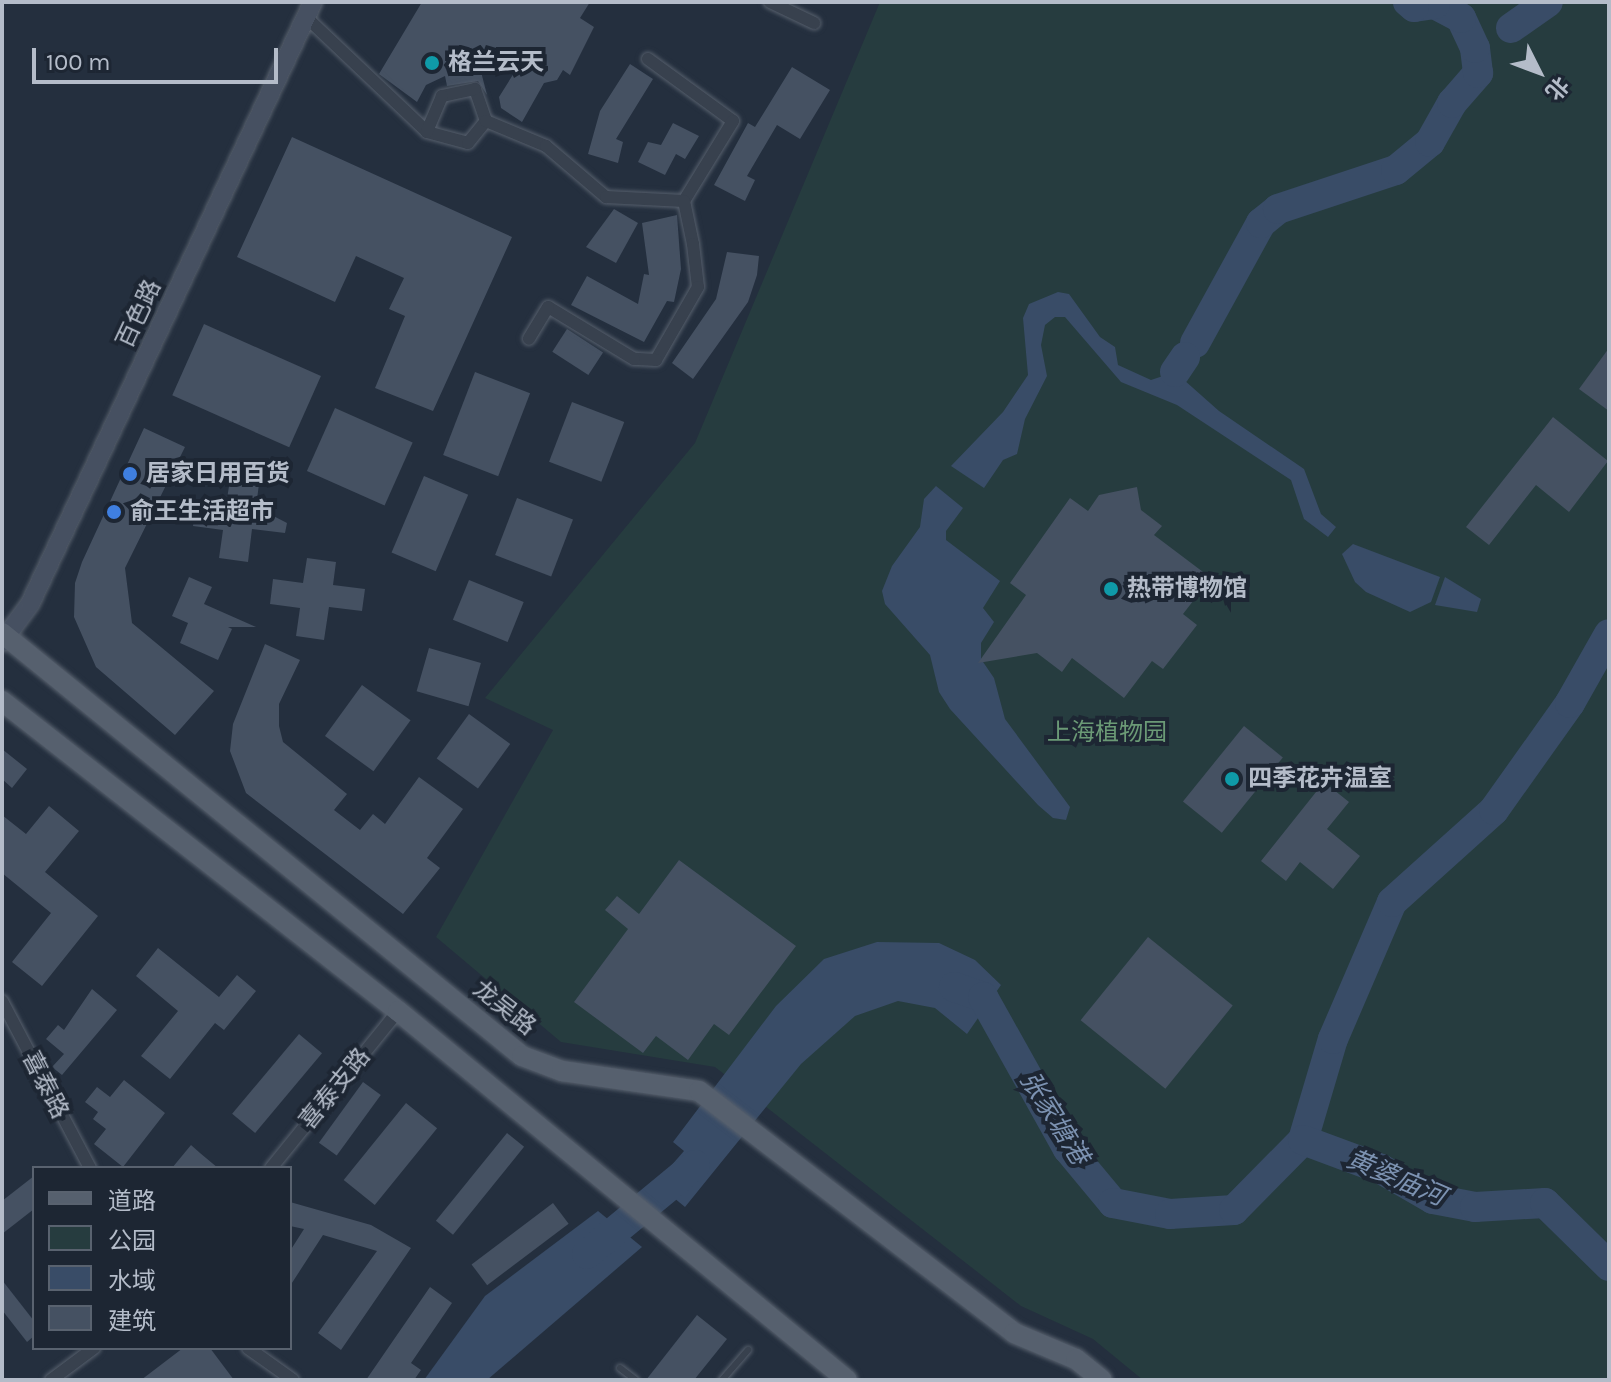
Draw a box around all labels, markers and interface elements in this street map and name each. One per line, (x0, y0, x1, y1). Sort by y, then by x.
scale bar (36, 32, 282, 82)
north arrow (1499, 32, 1579, 112)
text: 100 m (46, 48, 111, 76)
place label: 格兰云天 (448, 49, 544, 77)
marker: 格兰云天 (423, 54, 441, 72)
text: 北 (1540, 71, 1574, 105)
street label: 百色路 (111, 275, 167, 353)
place label: 居家日用百货 (146, 460, 290, 488)
marker: 居家日用百货 (121, 465, 139, 483)
place label: 俞王生活超市 (130, 498, 274, 526)
marker: 俞王生活超市 (105, 503, 123, 521)
place label: 热带博物馆 (1127, 575, 1247, 603)
marker: 热带博物馆 (1102, 580, 1120, 598)
park label: 上海植物园 (1047, 719, 1167, 747)
place label: 四季花卉温室 (1248, 765, 1392, 793)
marker: 四季花卉温室 (1223, 770, 1241, 788)
street label: 龙吴路 (467, 974, 541, 1042)
street label: 喜泰支路 (294, 1043, 376, 1135)
street label: 喜泰路 (16, 1046, 74, 1124)
water label: 张家塘港 (1013, 1066, 1095, 1170)
water label: 黄婆庙河 (1342, 1143, 1450, 1213)
legend (32, 1166, 292, 1350)
text: 道路 (108, 1187, 156, 1215)
text: 公园 (108, 1227, 156, 1255)
text: 水域 (108, 1267, 156, 1295)
text: 建筑 (108, 1307, 156, 1335)

